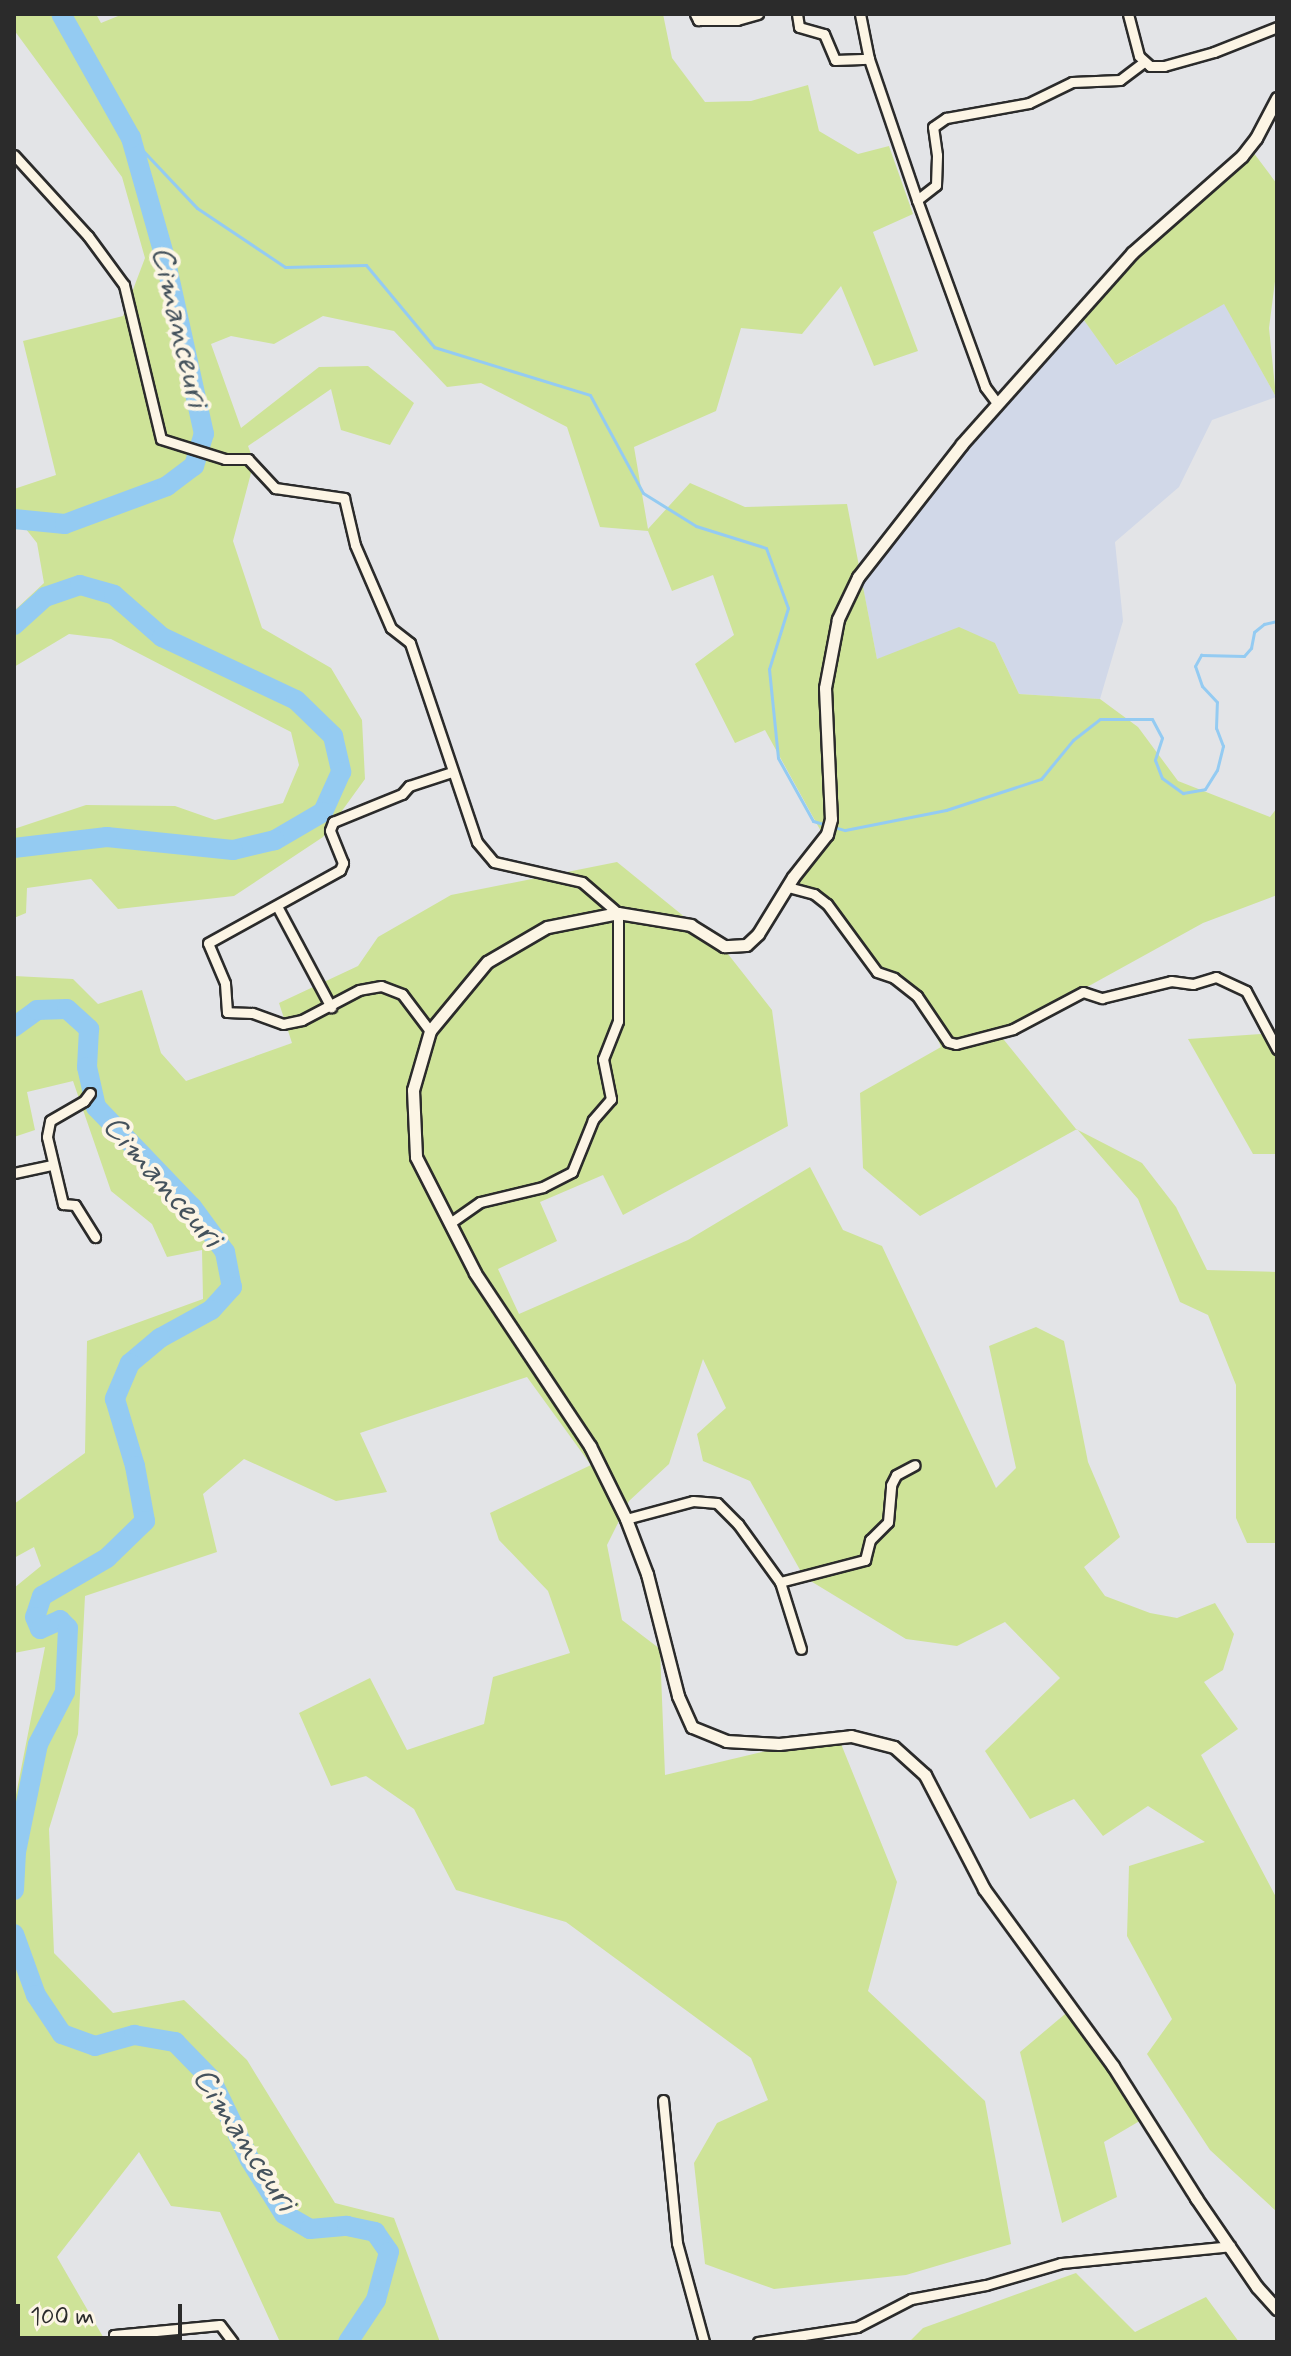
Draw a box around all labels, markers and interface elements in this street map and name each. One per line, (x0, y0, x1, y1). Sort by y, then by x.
water label: Cimanceuri (142, 243, 216, 411)
water label: Cimanceuri (94, 1107, 230, 1257)
water label: Cimanceuri (183, 2061, 305, 2219)
scale bar (20, 2288, 186, 2338)
text: 100 m (30, 2302, 94, 2333)

